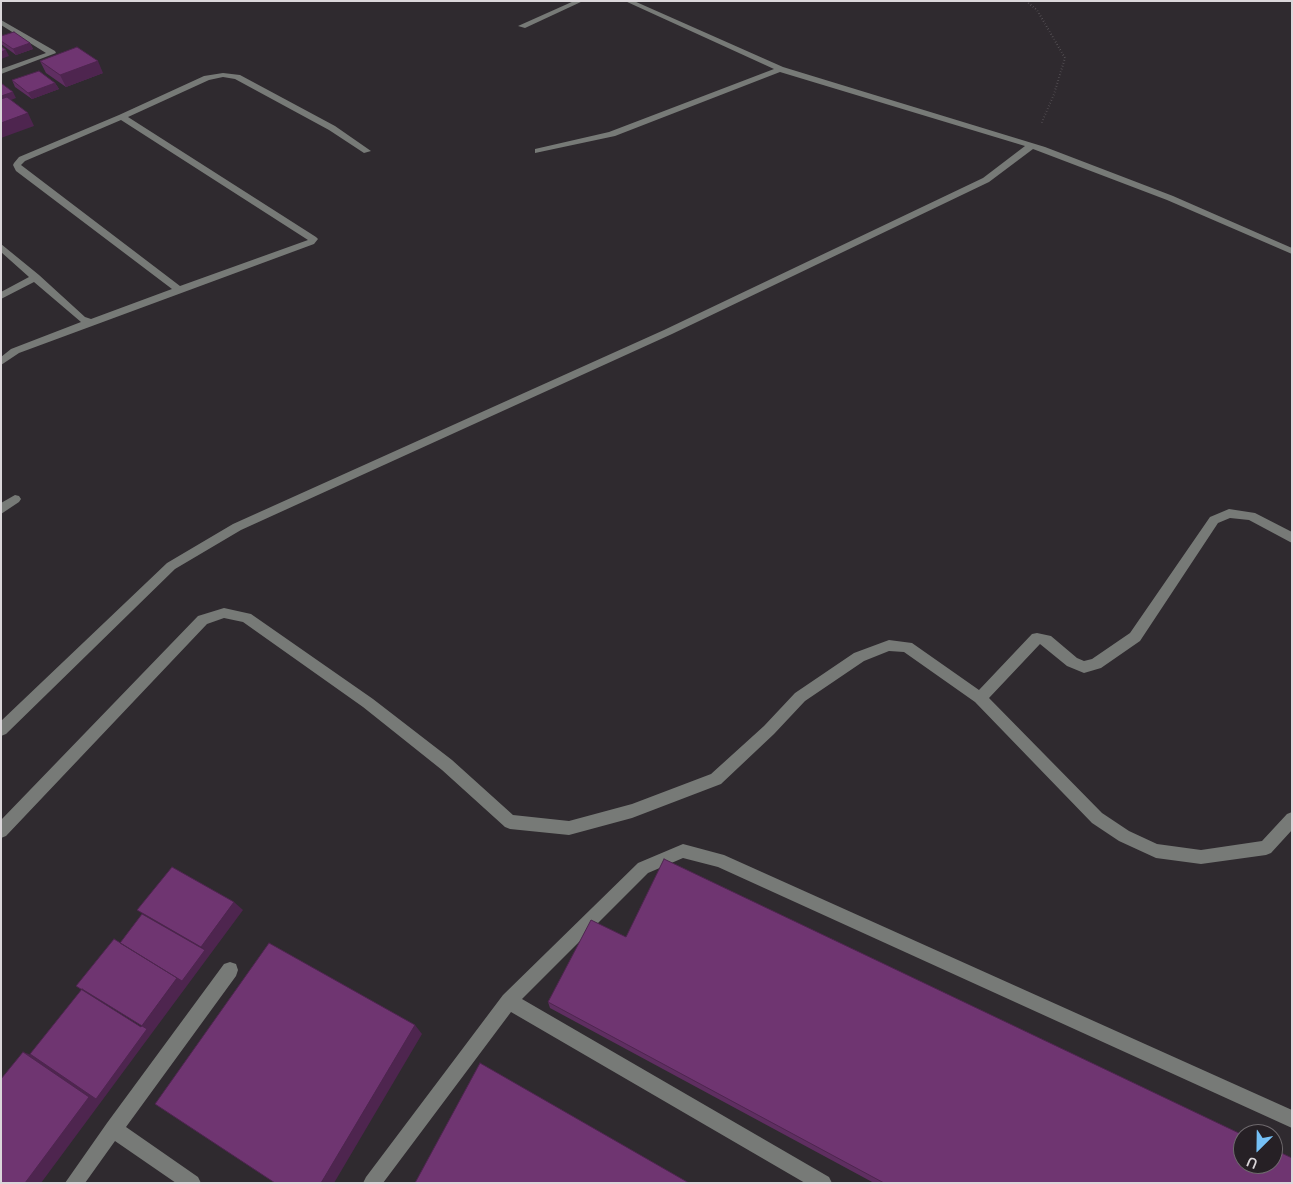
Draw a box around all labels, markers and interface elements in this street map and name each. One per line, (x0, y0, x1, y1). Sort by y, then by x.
north arrow (1233, 1124, 1283, 1174)
text: U (1244, 1152, 1261, 1173)

